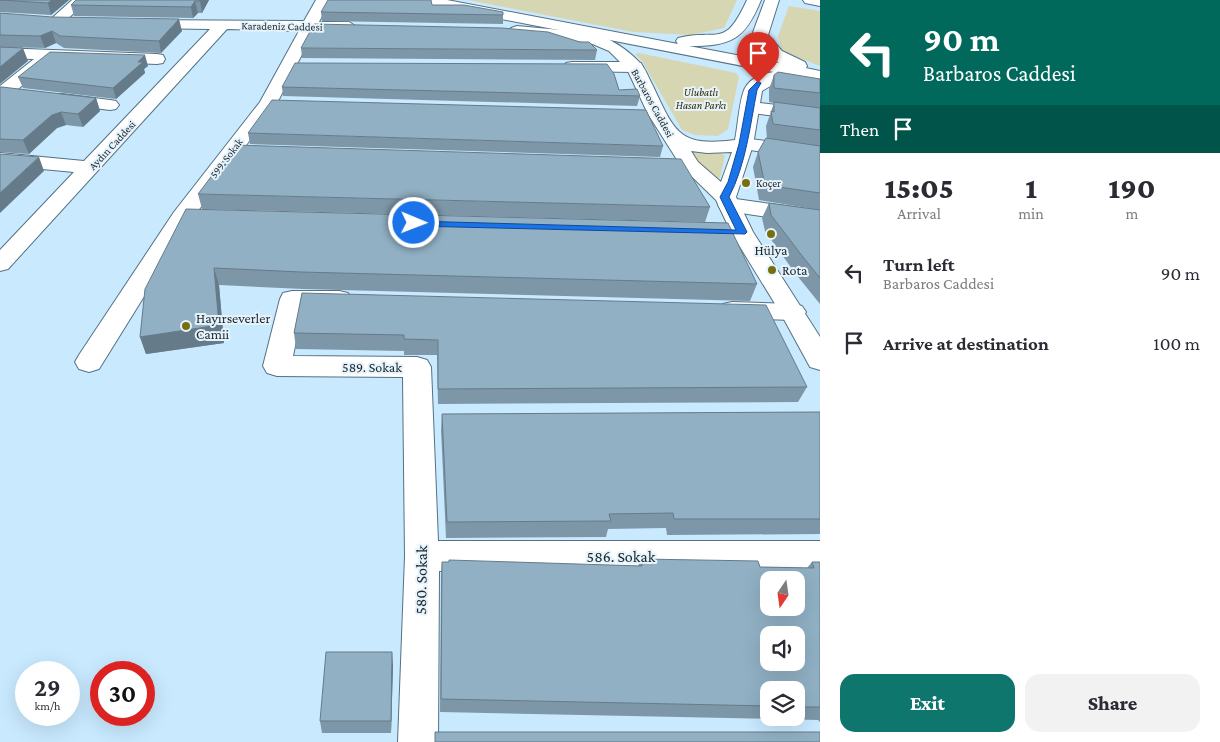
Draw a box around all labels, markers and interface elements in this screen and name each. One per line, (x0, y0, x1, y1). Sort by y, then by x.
street label: Karadeniz Caddesi (241, 19, 323, 33)
icon: left (840, 20, 905, 85)
text: 90 m (923, 20, 1000, 59)
pin (737, 32, 779, 83)
icon: arrive (744, 39, 772, 67)
text: Barbaros Caddesi (923, 61, 1076, 86)
street label: Barbaros Caddesi (629, 67, 677, 139)
park label: Ulubatlı Hasan Parkı (676, 86, 726, 111)
icon: arrive (889, 115, 917, 143)
street label: Aydın Caddesi (86, 118, 139, 173)
text: Then (840, 119, 879, 140)
street label: 599. Sokak (207, 135, 245, 180)
text: 15:05 (884, 171, 954, 204)
text: 1 (1025, 171, 1037, 204)
text: 190 (1108, 171, 1156, 204)
marker: Koçer (740, 177, 752, 189)
place label: Koçer (756, 177, 781, 190)
position arrow (387, 196, 439, 248)
text: Arrival (897, 205, 941, 222)
text: min (1018, 205, 1044, 222)
text: m (1125, 205, 1138, 222)
marker: Hülya (765, 228, 777, 240)
place label: Hülya (754, 242, 788, 258)
text: Turn left (883, 254, 955, 275)
icon: left (840, 259, 868, 287)
place label: Rota (782, 262, 808, 278)
text: 90 m (1161, 263, 1200, 284)
marker: Rota (766, 264, 778, 276)
text: Barbaros Caddesi (883, 275, 994, 292)
place label: Hayırseverler Camii (196, 310, 270, 342)
marker: Hayırseverler Camii (180, 320, 192, 332)
icon: arrive (840, 329, 868, 357)
text: Arrive at destination (883, 333, 1049, 354)
text: 100 m (1153, 333, 1200, 354)
street label: 589. Sokak (342, 359, 402, 375)
street label: 580. Sokak (412, 545, 430, 615)
street label: 586. Sokak (587, 548, 656, 565)
north arrow (760, 571, 805, 616)
map controls (760, 571, 805, 726)
button: sound (760, 626, 805, 671)
speed limit sign: 30 (90, 661, 155, 726)
text: 29 (34, 674, 61, 701)
button: Exit (840, 674, 1015, 732)
button: Share (1025, 674, 1200, 732)
button: layers (760, 681, 805, 726)
text: km/h (35, 699, 60, 713)

